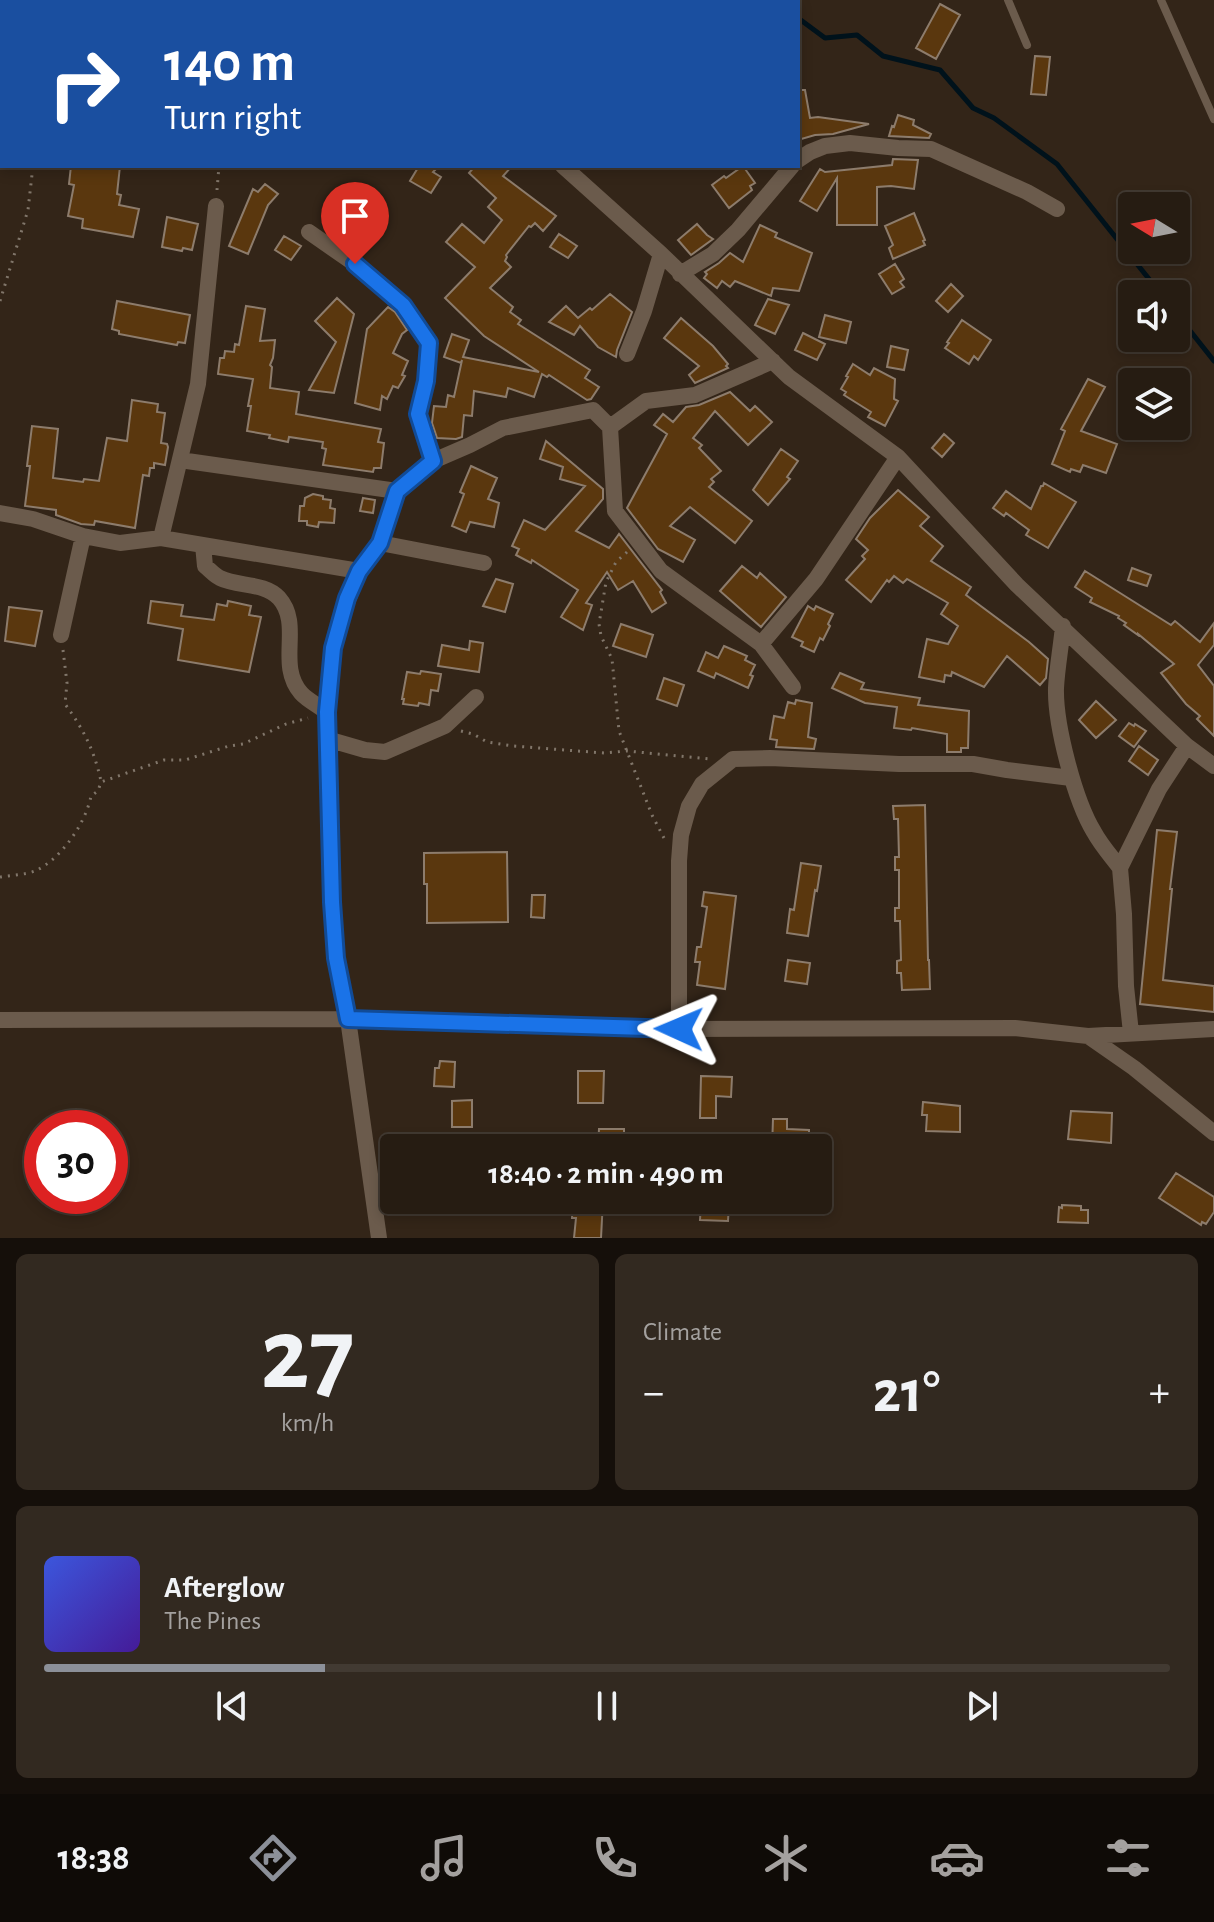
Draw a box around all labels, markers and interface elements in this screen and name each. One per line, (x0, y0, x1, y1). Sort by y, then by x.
icon: right (32, 32, 136, 136)
text: 140 m (164, 35, 295, 91)
text: Turn right (164, 100, 301, 136)
pin (321, 182, 389, 264)
north arrow (1118, 192, 1190, 264)
map controls (1118, 192, 1190, 440)
icon: arrive (333, 194, 377, 238)
button: sound (1118, 280, 1190, 352)
button: layers (1118, 368, 1190, 440)
position arrow (637, 987, 721, 1071)
speed limit sign: 30 (24, 1110, 128, 1214)
text: 18:40 · 2 min · 490 m (488, 1159, 724, 1189)
text: 27 (261, 1304, 354, 1408)
text: Climate (643, 1319, 722, 1345)
text: 21° (873, 1363, 940, 1423)
text: − (643, 1371, 664, 1415)
text: + (1149, 1371, 1170, 1415)
text: km/h (281, 1410, 334, 1436)
text: Afterglow (164, 1573, 285, 1603)
text: The Pines (164, 1608, 261, 1634)
icon: previous (210, 1684, 254, 1728)
icon: pause (585, 1684, 629, 1728)
icon: next (960, 1684, 1004, 1728)
icon: directions (245, 1830, 301, 1886)
icon: music (416, 1830, 472, 1886)
icon: phone (587, 1830, 643, 1886)
icon: climate (758, 1830, 814, 1886)
icon: car (929, 1830, 985, 1886)
icon: filters (1100, 1830, 1156, 1886)
text: 18:38 (58, 1840, 130, 1876)

